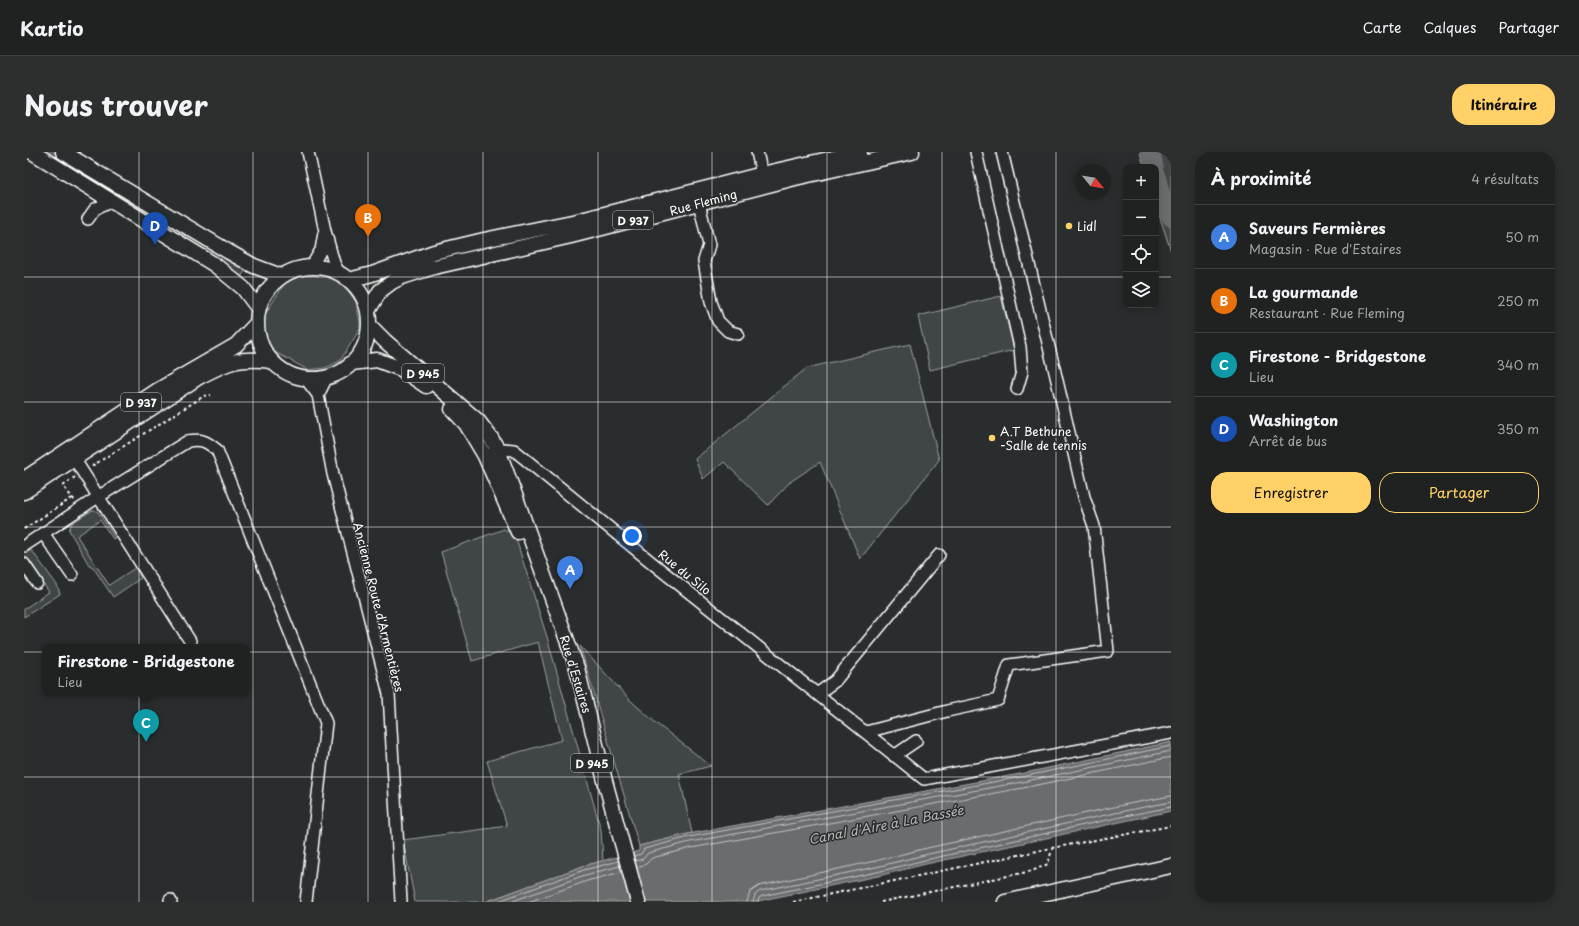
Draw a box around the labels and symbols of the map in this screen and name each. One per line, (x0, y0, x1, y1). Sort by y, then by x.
north arrow (1075, 164, 1111, 200)
street label: Rue Fleming (667, 184, 739, 220)
pin: B (355, 204, 381, 237)
road number: D 937 (613, 211, 653, 229)
pin: D (142, 212, 168, 245)
place label: Lidl (1077, 217, 1097, 235)
marker: Lidl (1064, 221, 1074, 231)
road number: D 945 (402, 364, 444, 382)
road number: D 937 (121, 393, 161, 411)
place label: A.T Bethune -Salle de tennis (1000, 422, 1087, 454)
marker: A.T Bethune -Salle de tennis (987, 433, 997, 443)
street label: Ancienne Route d'Armentières (349, 520, 409, 694)
your location (622, 526, 642, 546)
street label: Rue du Silo (655, 545, 715, 599)
pin: A (557, 556, 583, 589)
street label: Rue d'Estaires (556, 633, 597, 716)
pin: C (133, 709, 159, 742)
road number: D 945 (571, 754, 613, 772)
water label: Canal d'Aire à La Bassée (807, 799, 966, 848)

